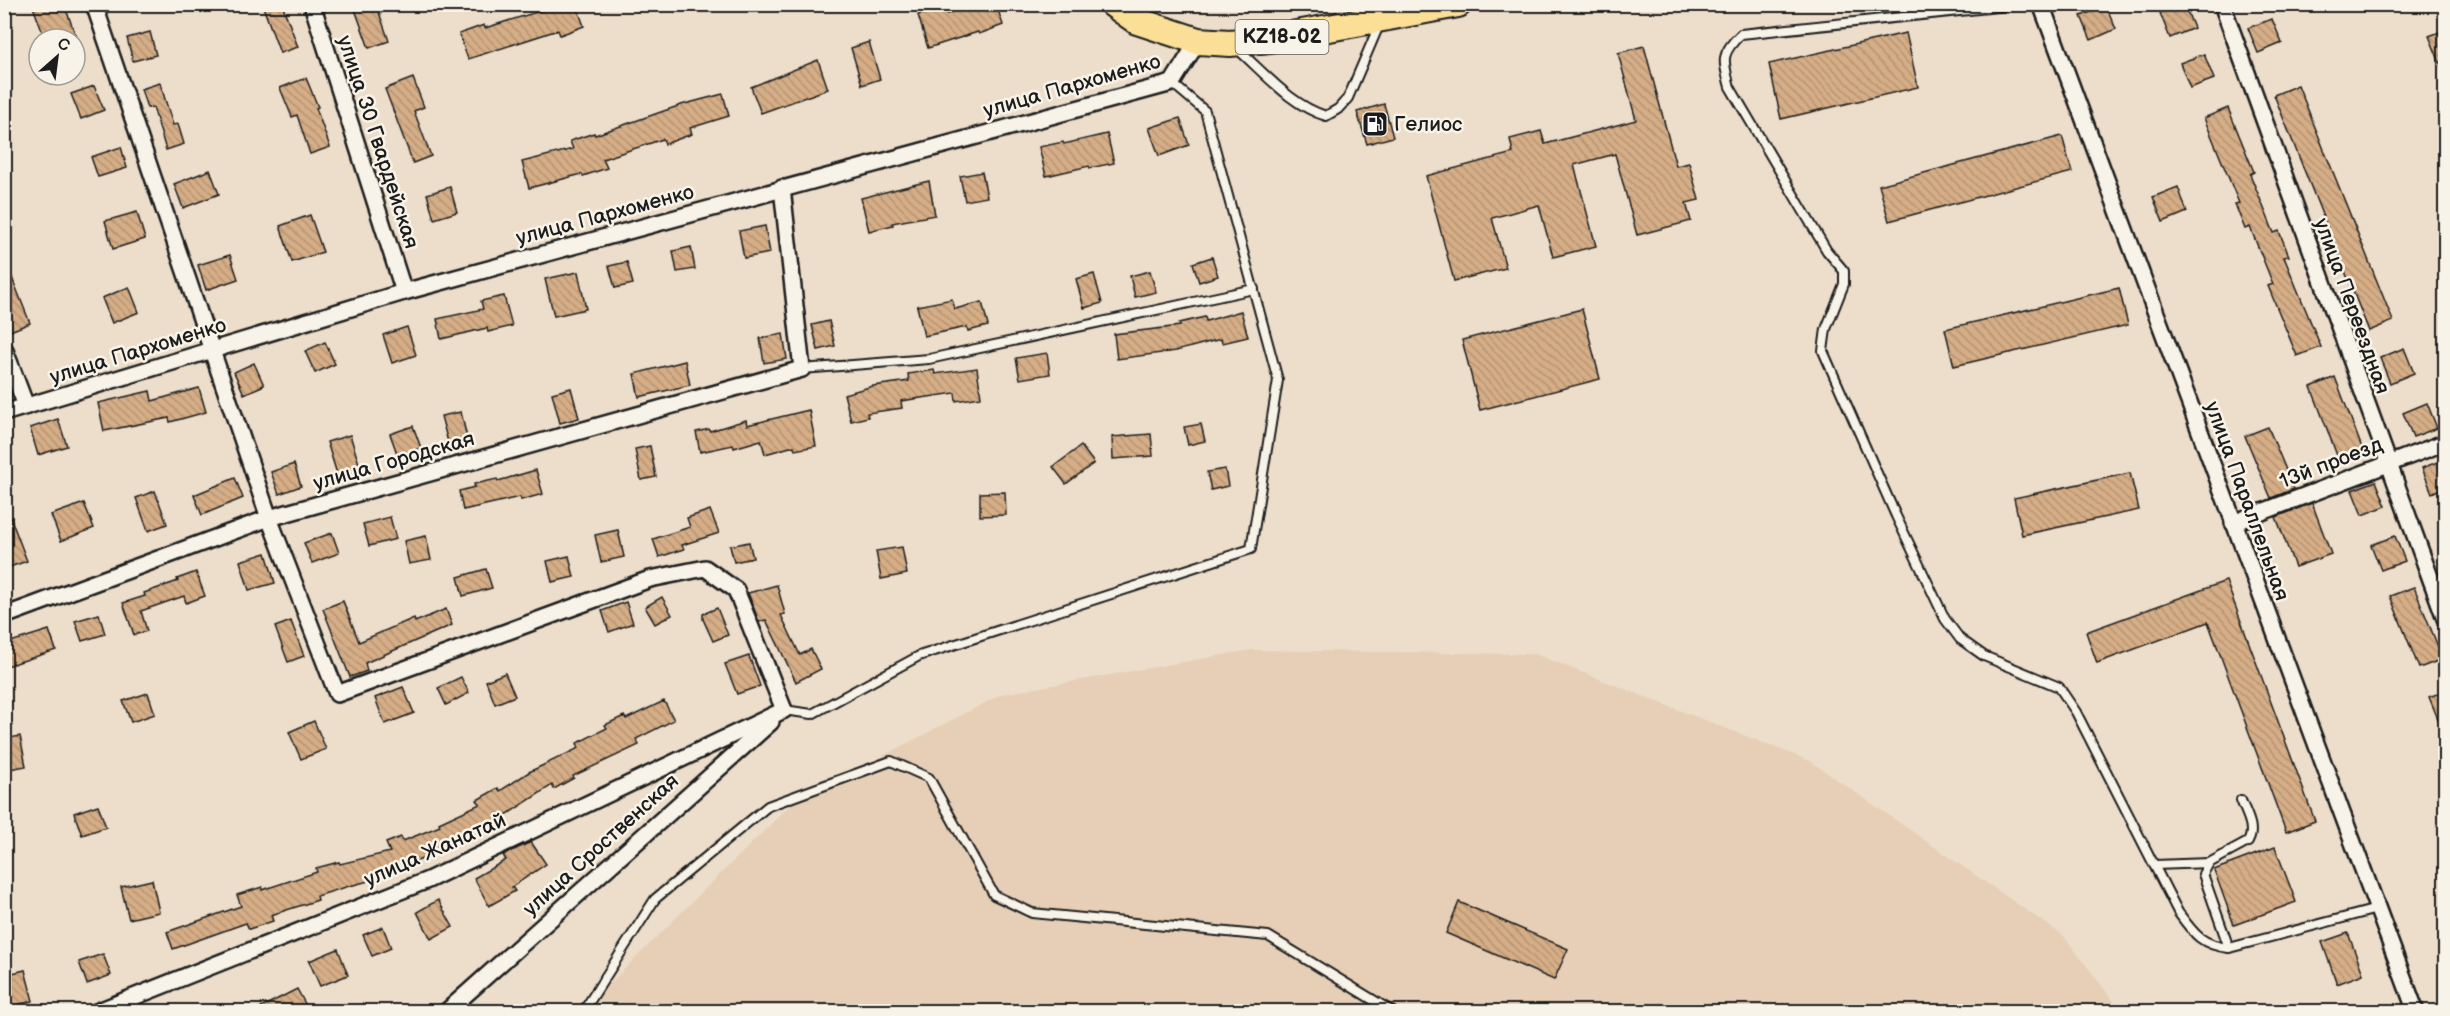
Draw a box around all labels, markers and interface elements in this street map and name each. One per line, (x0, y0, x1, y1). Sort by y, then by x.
road number: KZ18-02 (1236, 20, 1328, 54)
north arrow (27, 27, 87, 87)
street label: улица 30 Гвардейская (332, 32, 424, 252)
text: С (54, 34, 73, 56)
street label: улица Пархоменко (981, 49, 1163, 123)
fuel station icon: Гелиос (1360, 109, 1390, 139)
place label: Гелиос (1394, 112, 1462, 137)
street label: улица Пархоменко (513, 179, 697, 251)
street label: улица Переездная (2309, 215, 2395, 397)
street label: улица Пархоменко (47, 312, 229, 390)
street label: улица Параллельная (2199, 398, 2295, 604)
street label: улица Городская (311, 426, 477, 496)
street label: 13й проезд (2276, 432, 2386, 494)
street label: улица Сроственская (518, 769, 684, 921)
street label: улица Жанатай (360, 808, 510, 892)

